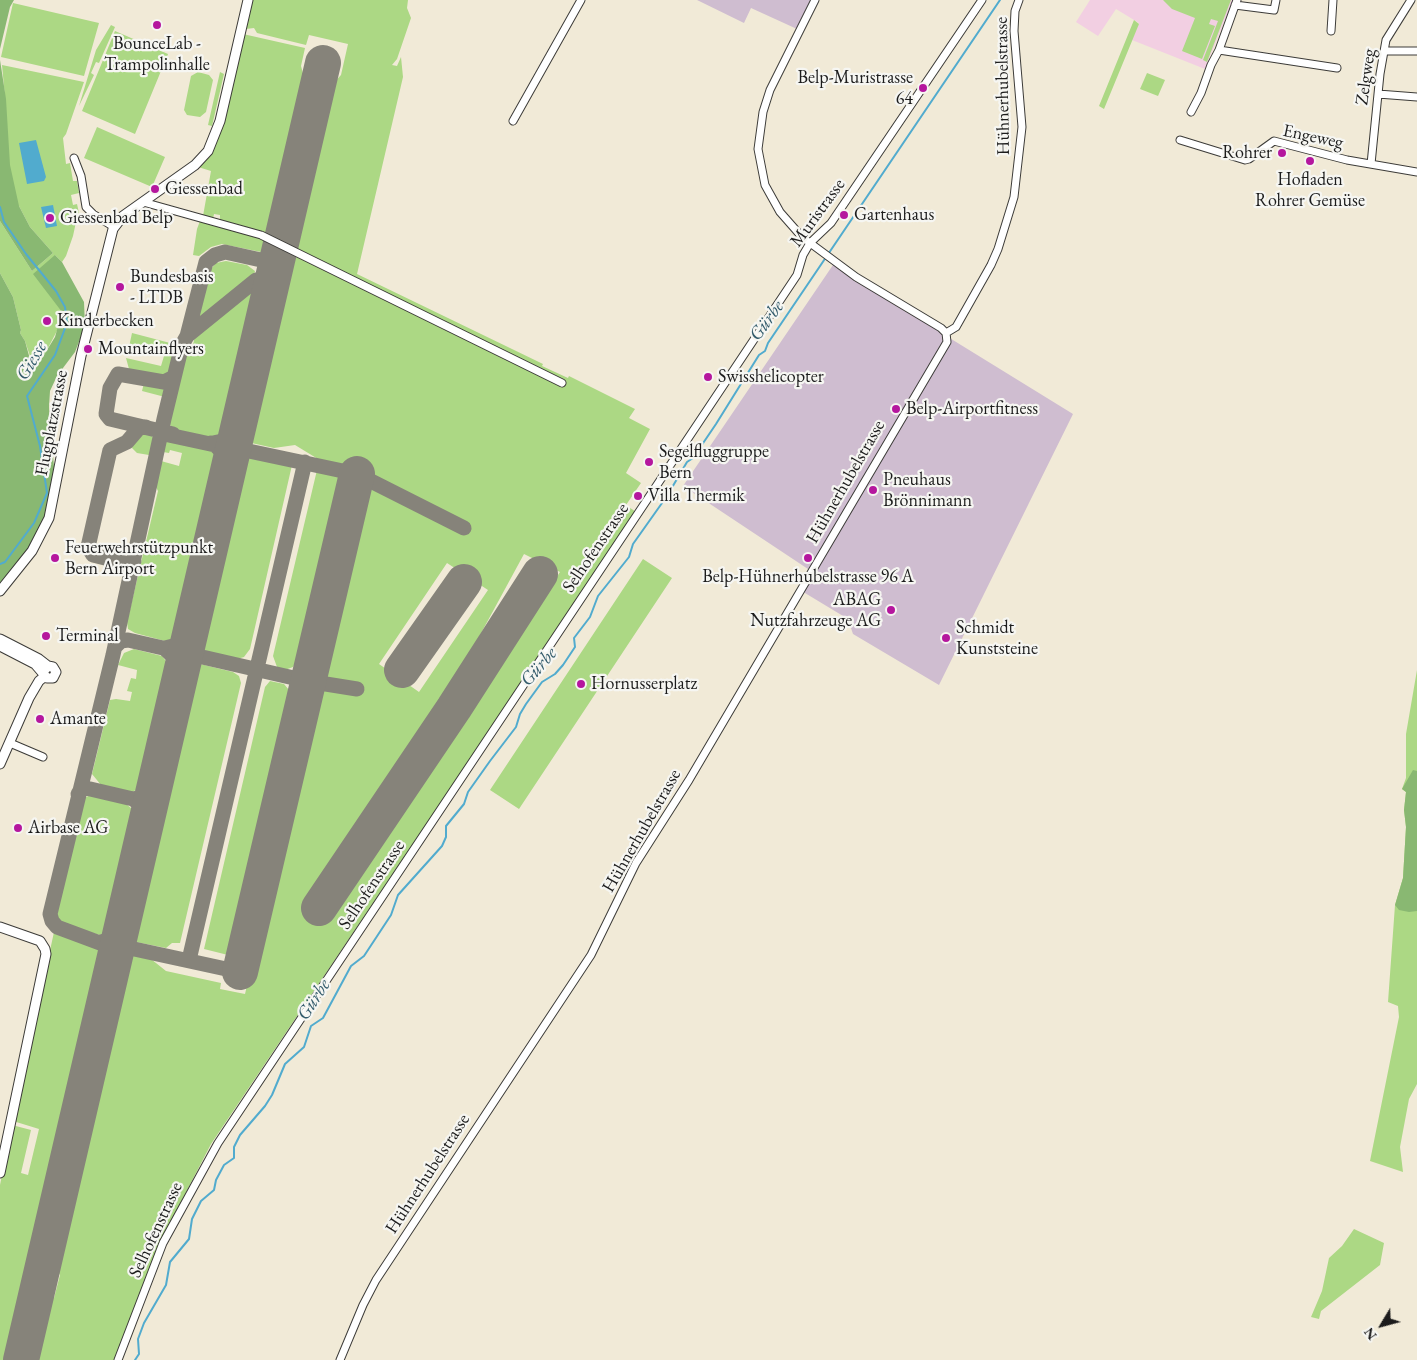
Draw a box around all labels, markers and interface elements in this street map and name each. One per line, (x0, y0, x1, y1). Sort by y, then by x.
street label: Hühnerhubelstrasse (991, 17, 1015, 155)
marker: BounceLab - Trampolinhalle (151, 19, 163, 31)
place label: BounceLab - Trampolinhalle (104, 33, 210, 76)
street label: Zelgweg (1351, 47, 1381, 107)
place label: Belp-Muristrasse 64 (797, 67, 913, 110)
marker: Belp-Muristrasse 64 (917, 82, 929, 94)
street label: Engeweg (1281, 120, 1345, 154)
place label: Rohrer (1222, 142, 1272, 164)
marker: Rohrer (1276, 147, 1288, 159)
marker: Hofladen Rohrer Gemüse (1304, 155, 1316, 167)
place label: Hofladen Rohrer Gemüse (1255, 169, 1365, 212)
street label: Muristrasse (786, 175, 850, 251)
place label: Giessenbad (165, 178, 243, 200)
marker: Giessenbad (149, 183, 161, 195)
place label: Gartenhaus (854, 204, 934, 226)
place label: Giessenbad Belp (60, 207, 173, 229)
marker: Gartenhaus (838, 209, 850, 221)
marker: Giessenbad Belp (44, 212, 56, 224)
place label: Bundesbasis - LTDB (130, 266, 214, 308)
marker: Bundesbasis - LTDB (114, 281, 126, 293)
water label: Gürbe (745, 296, 789, 346)
place label: Kinderbecken (57, 310, 154, 332)
marker: Kinderbecken (41, 315, 53, 327)
water label: Giesse (11, 337, 53, 385)
place label: Mountainflyers (98, 338, 204, 360)
marker: Mountainflyers (82, 343, 94, 355)
place label: Swisshelicopter (718, 366, 824, 388)
street label: Flugplatzstrasse (31, 368, 73, 478)
marker: Swisshelicopter (702, 371, 714, 383)
place label: Belp-Airportfitness (906, 398, 1038, 420)
marker: Belp-Airportfitness (890, 403, 902, 415)
street label: Hühnerhubelstrasse (802, 417, 890, 547)
place label: Segelfluggruppe Bern (659, 441, 769, 484)
marker: Segelfluggruppe Bern (643, 456, 655, 468)
place label: Pneuhaus Brönnimann (883, 469, 972, 512)
marker: Pneuhaus Brönnimann (867, 484, 879, 496)
place label: Villa Thermik (648, 485, 745, 507)
marker: Villa Thermik (632, 490, 644, 502)
street label: Selhofenstrasse (558, 499, 634, 597)
place label: Feuerwehrstützpunkt Bern Airport (65, 537, 213, 580)
marker: Feuerwehrstützpunkt Bern Airport (49, 552, 61, 564)
marker: Belp-Hühnerhubelstrasse 96 A (802, 552, 814, 564)
place label: Belp-Hühnerhubelstrasse 96 A (702, 566, 914, 588)
place label: ABAG Nutzfahrzeuge AG (750, 589, 881, 632)
marker: ABAG Nutzfahrzeuge AG (885, 604, 897, 616)
place label: Schmidt Kunststeine (956, 617, 1038, 660)
place label: Terminal (56, 625, 119, 647)
marker: Terminal (40, 630, 52, 642)
marker: Schmidt Kunststeine (940, 632, 952, 644)
water label: Gürbe (516, 643, 562, 691)
place label: Hornusserplatz (591, 673, 697, 695)
marker: Hornusserplatz (575, 678, 587, 690)
place label: Amante (50, 708, 106, 730)
marker: Amante (34, 713, 46, 725)
street label: Hühnerhubelstrasse (598, 766, 686, 896)
place label: Airbase AG (28, 817, 108, 839)
marker: Airbase AG (12, 822, 24, 834)
street label: Selhofenstrasse (334, 836, 410, 934)
water label: Gürbe (292, 975, 336, 1025)
street label: Hühnerhubelstrasse (381, 1110, 475, 1238)
street label: Selhofenstrasse (124, 1179, 188, 1281)
north arrow (1357, 1300, 1407, 1350)
text: N (1359, 1324, 1381, 1344)

